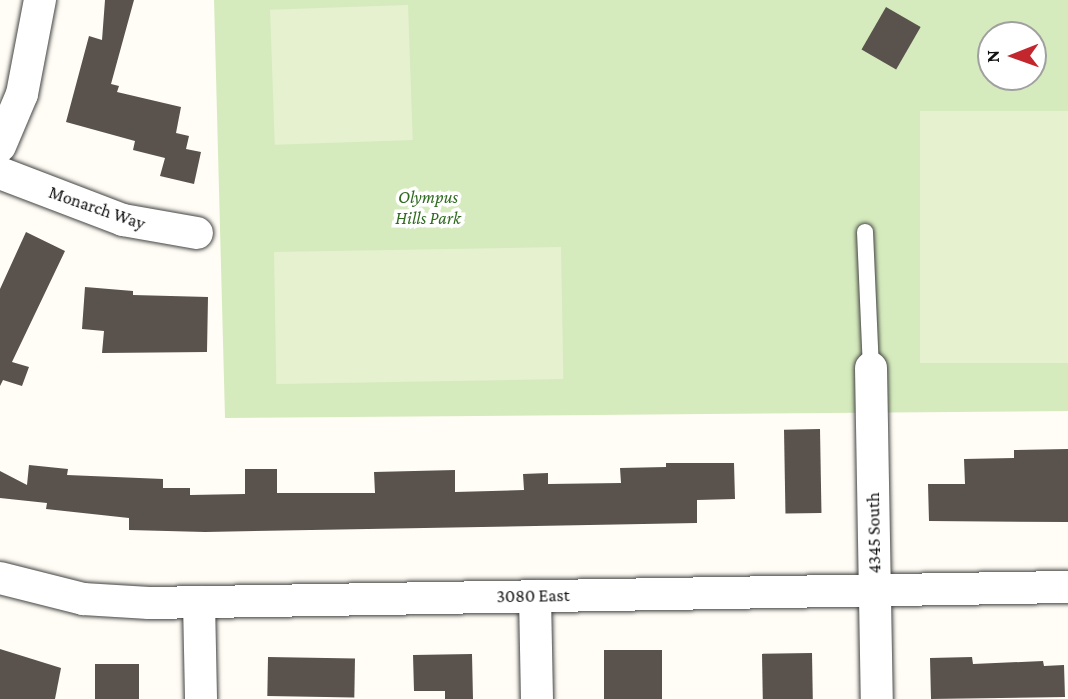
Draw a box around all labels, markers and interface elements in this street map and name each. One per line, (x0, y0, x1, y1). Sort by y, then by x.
north arrow (977, 21, 1047, 91)
text: N (982, 50, 1003, 63)
street label: Monarch Way (46, 181, 148, 235)
park label: Olympus Hills Park (395, 187, 461, 230)
street label: 4345 South (862, 492, 886, 574)
street label: 3080 East (496, 585, 570, 607)

